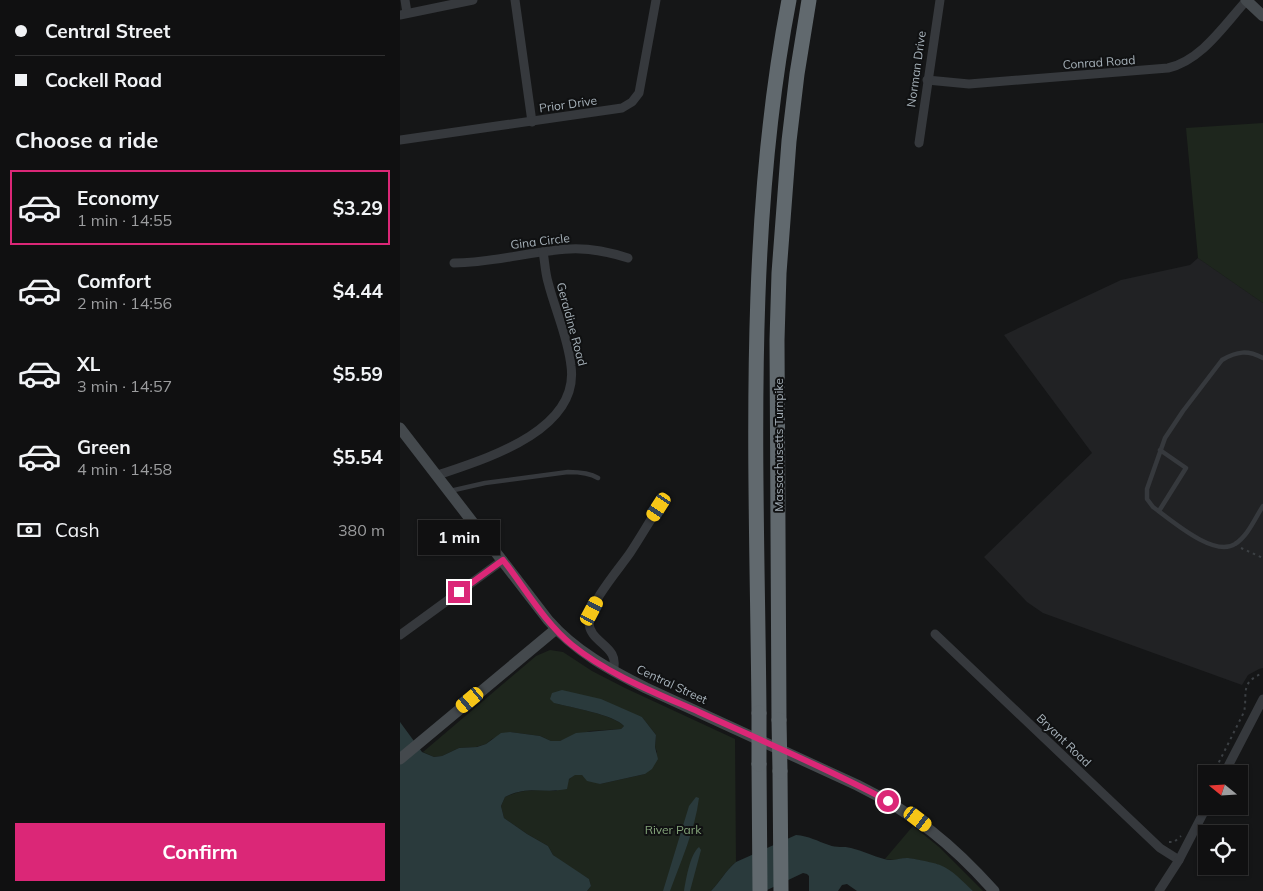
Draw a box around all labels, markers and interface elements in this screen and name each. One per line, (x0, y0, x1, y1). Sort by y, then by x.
text: Central Street (45, 19, 170, 43)
street label: Norman Drive (903, 30, 929, 108)
street label: Conrad Road (1062, 52, 1136, 72)
text: Cockell Road (45, 68, 162, 92)
street label: Prior Drive (538, 93, 598, 115)
text: Choose a ride (15, 126, 158, 154)
icon: car (17, 185, 62, 230)
text: Economy (77, 186, 159, 210)
text: $3.29 (333, 196, 383, 220)
text: 1 min · 14:55 (77, 210, 172, 230)
street label: Gina Circle (509, 230, 571, 252)
icon: car (17, 268, 62, 313)
text: Comfort (77, 269, 151, 293)
text: $4.44 (333, 279, 383, 303)
street label: Geraldine Road (554, 281, 590, 367)
text: 2 min · 14:56 (77, 293, 172, 313)
icon: car (17, 351, 62, 396)
text: XL (77, 352, 100, 376)
text: $5.59 (333, 362, 383, 386)
text: 3 min · 14:57 (77, 376, 172, 396)
street label: Massachusetts Turnpike (771, 378, 786, 512)
icon: car (17, 434, 62, 479)
text: Green (77, 435, 131, 459)
text: $5.54 (333, 445, 383, 469)
text: 4 min · 14:58 (77, 459, 172, 479)
car (644, 490, 673, 524)
icon: cash (15, 516, 43, 544)
text: Cash (55, 518, 100, 542)
text: 380 m (338, 520, 385, 540)
callout: 1 min (418, 520, 500, 554)
text: 1 min (438, 527, 480, 547)
route end (448, 581, 470, 603)
car (578, 594, 605, 628)
street label: Central Street (634, 661, 710, 707)
car (453, 685, 486, 715)
street label: Bryant Road (1034, 710, 1094, 770)
north arrow (1198, 765, 1248, 815)
map controls (1198, 765, 1248, 875)
route start (877, 790, 899, 812)
car (901, 804, 934, 834)
park label: River Park (645, 822, 702, 837)
button: Confirm (15, 823, 385, 881)
button: locate (1198, 825, 1248, 875)

